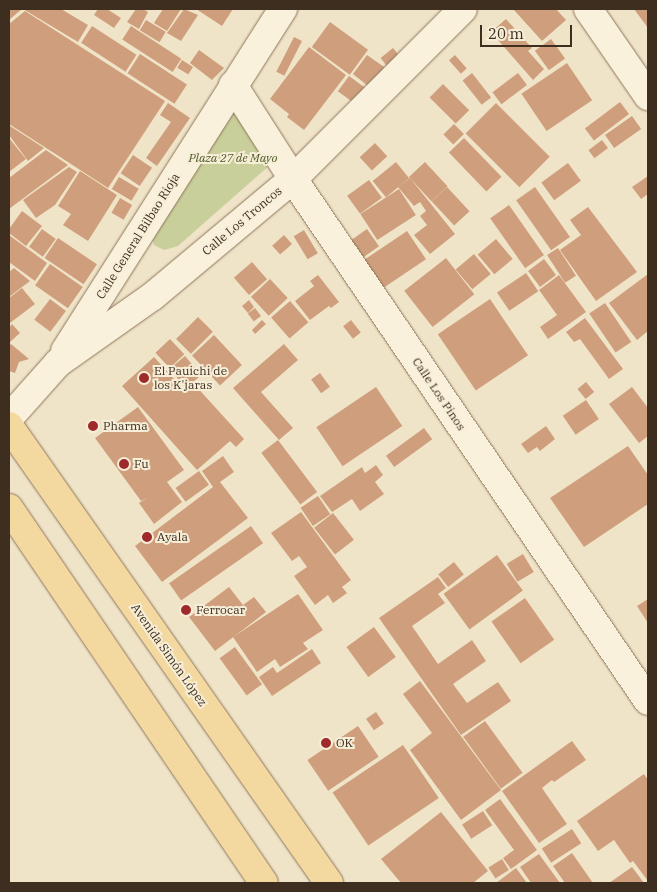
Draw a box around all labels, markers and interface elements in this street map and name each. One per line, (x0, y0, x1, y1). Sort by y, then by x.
scale bar (482, 15, 574, 47)
text: 20 m (488, 24, 524, 43)
park label: Plaza 27 de Mayo (189, 151, 277, 165)
street label: Calle General Bilbao Rioja (93, 170, 183, 302)
street label: Calle Los Troncos (199, 184, 285, 258)
street label: Calle Los Pinos (409, 355, 469, 433)
place label: El Pauichi de los K'jaras (154, 364, 227, 392)
marker: El Pauichi de los K'jaras (138, 372, 150, 384)
place label: Pharma (103, 419, 148, 433)
marker: Pharma (87, 420, 99, 432)
place label: Fu (134, 457, 149, 471)
marker: Fu (118, 458, 130, 470)
place label: Ayala (157, 530, 188, 544)
marker: Ayala (141, 531, 153, 543)
street label: Avenida Simón López (128, 601, 210, 709)
place label: Ferrocar (196, 603, 245, 617)
marker: Ferrocar (180, 604, 192, 616)
place label: OK (336, 736, 353, 750)
marker: OK (320, 737, 332, 749)

